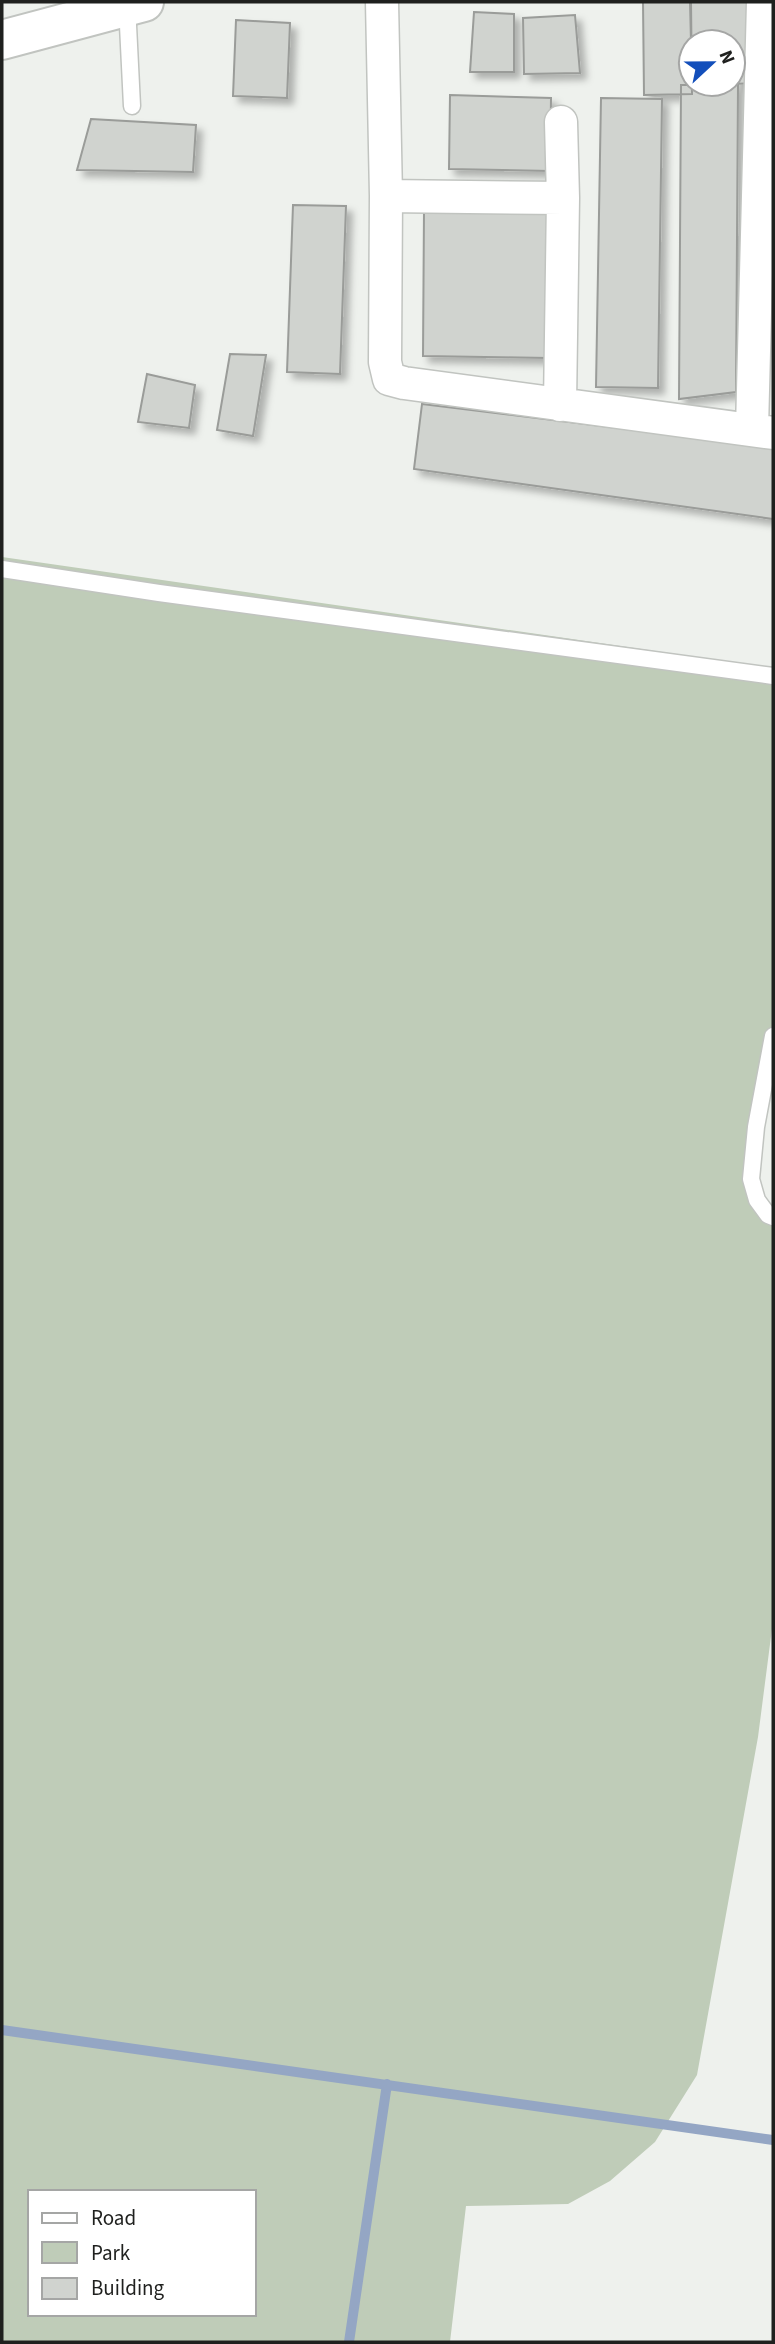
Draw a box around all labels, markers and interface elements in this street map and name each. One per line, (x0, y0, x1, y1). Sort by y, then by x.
north arrow (677, 28, 747, 98)
text: N (711, 46, 741, 68)
legend (28, 2190, 256, 2316)
text: Road (91, 2203, 136, 2233)
text: Park (91, 2238, 131, 2268)
text: Building (91, 2273, 165, 2303)

